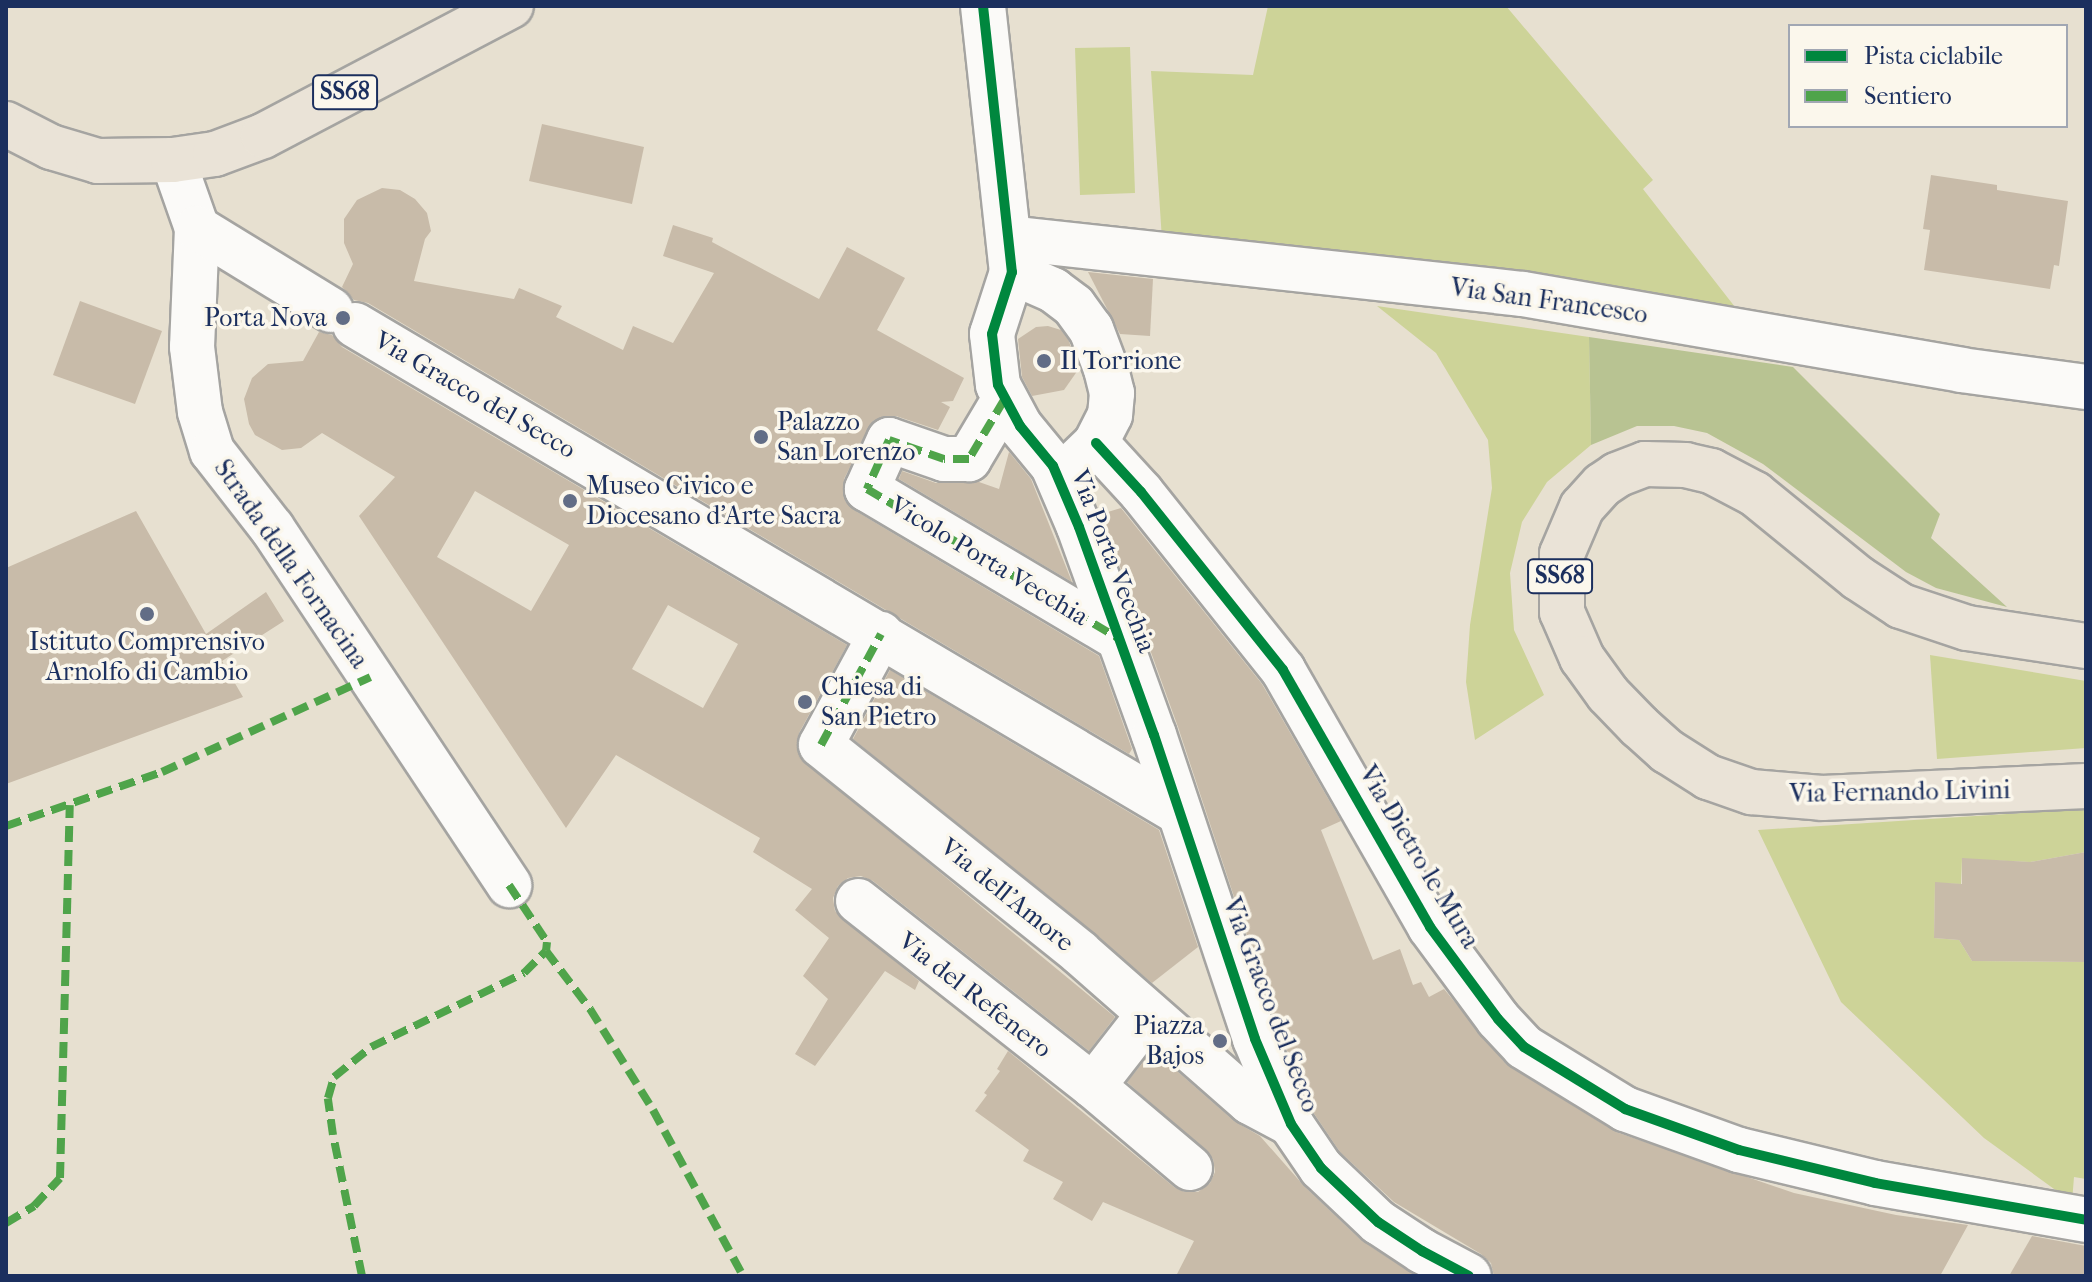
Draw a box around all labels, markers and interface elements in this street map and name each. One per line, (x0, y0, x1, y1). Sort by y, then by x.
legend (1788, 24, 2068, 128)
text: Pista ciclabile (1864, 42, 2003, 70)
road number: SS68 (311, 72, 379, 112)
text: Sentiero (1864, 82, 1952, 110)
street label: Via San Francesco (1448, 272, 1650, 330)
place label: Porta Nova (204, 302, 327, 334)
marker: Porta Nova (334, 309, 352, 327)
street label: Via Gracco del Secco (369, 325, 581, 465)
place label: Il Torrione (1060, 345, 1181, 377)
marker: Il Torrione (1035, 352, 1053, 370)
place label: Palazzo San Lorenzo (777, 406, 915, 468)
marker: Palazzo San Lorenzo (752, 428, 770, 446)
street label: Strada della Fornacina (207, 454, 375, 674)
street label: Via Porta Vecchia (1064, 465, 1162, 657)
place label: Museo Civico e Diocesano d'Arte Sacra (586, 470, 841, 532)
street label: Vicolo Porta Vecchia (884, 489, 1094, 633)
marker: Museo Civico e Diocesano d'Arte Sacra (561, 492, 579, 510)
road number: SS68 (1526, 556, 1594, 596)
marker: Istituto Comprensivo Arnolfo di Cambio (138, 605, 156, 623)
place label: Istituto Comprensivo Arnolfo di Cambio (29, 626, 265, 688)
place label: Chiesa di San Pietro (821, 671, 937, 732)
marker: Chiesa di San Pietro (796, 693, 814, 711)
street label: Via Dietro le Mura (1352, 760, 1486, 954)
street label: Via Fernando Livini (1789, 774, 2011, 810)
street label: Via dell'Amore (934, 832, 1080, 958)
street label: Via Gracco del Secco (1216, 893, 1326, 1117)
street label: Via del Refenero (892, 925, 1058, 1065)
place label: Piazza Bajos (1134, 1010, 1204, 1072)
marker: Piazza Bajos (1211, 1032, 1229, 1050)

